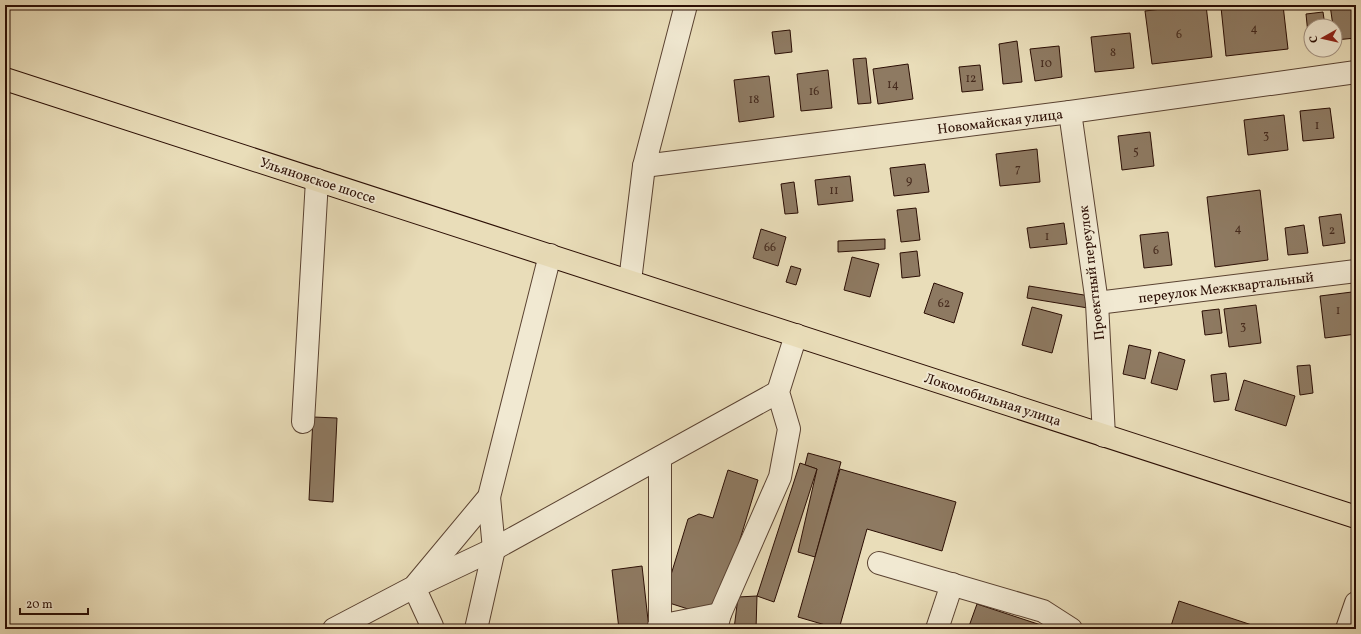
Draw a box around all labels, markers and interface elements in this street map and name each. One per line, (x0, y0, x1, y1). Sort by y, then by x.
north arrow (1303, 18, 1343, 58)
house number: 4 (1250, 21, 1258, 37)
house number: 6 (1176, 27, 1182, 43)
text: С (1307, 35, 1323, 44)
house number: 8 (1110, 45, 1116, 61)
house number: 10 (1040, 56, 1052, 72)
house number: 12 (965, 71, 977, 87)
house number: 14 (887, 77, 899, 93)
house number: 16 (809, 84, 819, 100)
house number: 18 (749, 92, 759, 108)
street label: Новомайская улица (936, 105, 1064, 140)
house number: 1 (1315, 118, 1319, 134)
house number: 3 (1263, 128, 1269, 144)
house number: 5 (1133, 144, 1139, 160)
street label: Ульяновское шоссе (257, 154, 378, 209)
house number: 7 (1015, 161, 1021, 177)
house number: 9 (906, 173, 912, 189)
house number: 11 (829, 183, 839, 199)
street label: Проектный переулок (1075, 204, 1110, 341)
house number: 4 (1234, 221, 1242, 237)
house number: 2 (1329, 223, 1335, 239)
house number: 1 (1045, 229, 1049, 245)
house number: 66 (764, 240, 776, 256)
house number: 6 (1153, 243, 1159, 259)
street label: переулок Межквартальный (1137, 268, 1316, 309)
house number: 62 (938, 296, 950, 312)
house number: 1 (1336, 303, 1340, 319)
house number: 3 (1240, 319, 1246, 335)
street label: Локомобильная улица (922, 369, 1063, 432)
scale bar (20, 590, 88, 616)
text: 20 m (26, 597, 53, 613)

